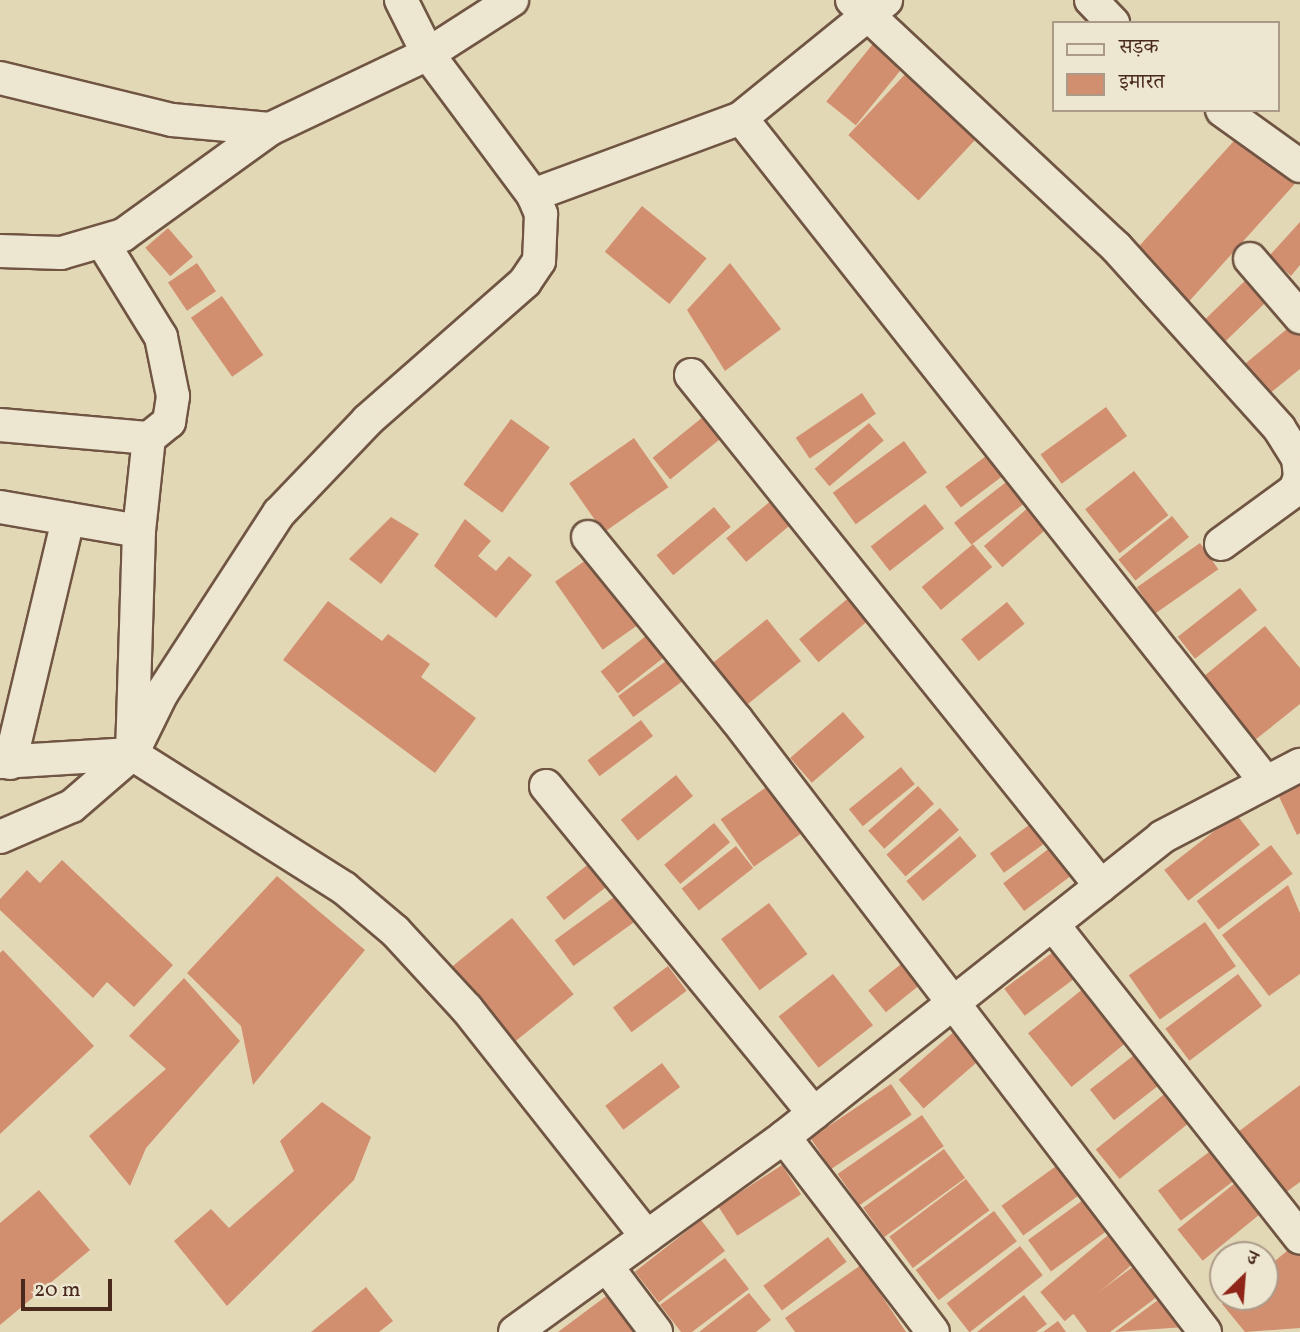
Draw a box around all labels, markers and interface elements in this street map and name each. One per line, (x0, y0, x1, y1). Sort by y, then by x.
legend (1052, 21, 1279, 112)
text: सड़क (1119, 33, 1158, 62)
text: इमारत (1119, 68, 1165, 97)
north arrow (1209, 1241, 1279, 1311)
text: उ (1242, 1245, 1262, 1273)
scale bar (24, 1266, 116, 1310)
text: 20 m (34, 1276, 80, 1305)

